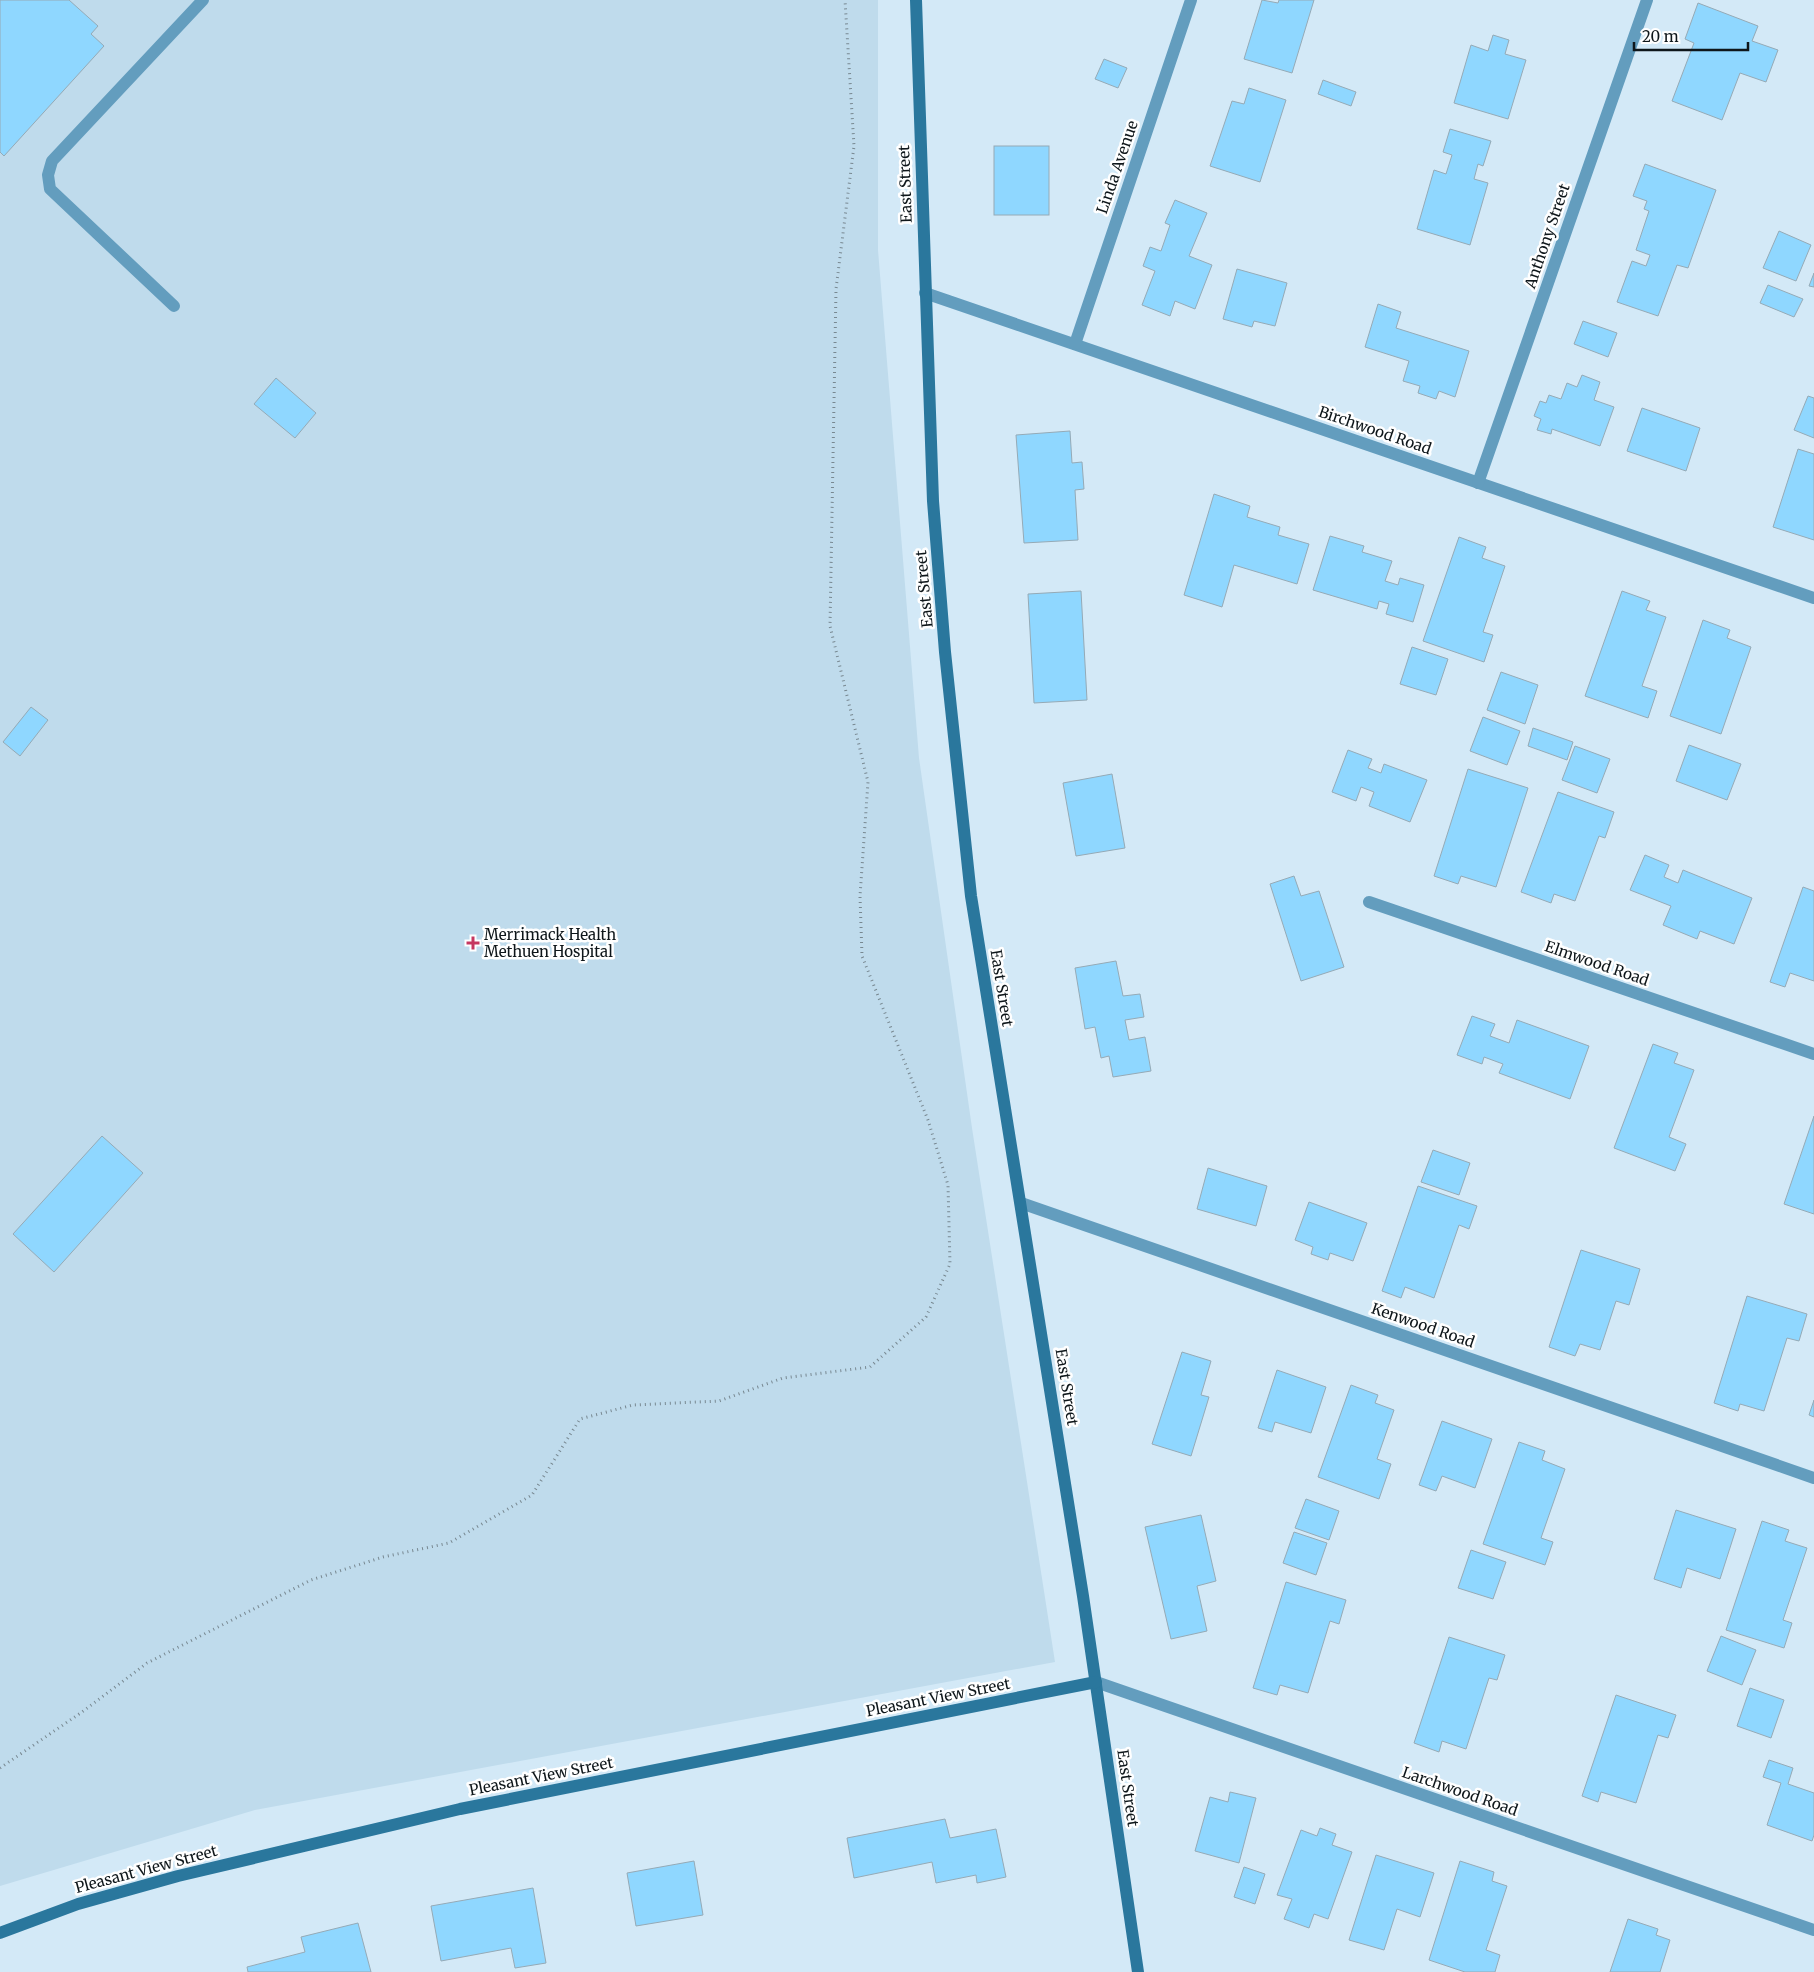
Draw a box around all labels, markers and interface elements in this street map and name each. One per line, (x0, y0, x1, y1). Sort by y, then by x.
scale bar (1634, 20, 1748, 52)
text: 20 m (1642, 27, 1679, 46)
street label: Linda Avenue (1092, 118, 1142, 216)
street label: East Street (894, 145, 916, 223)
street label: Anthony Street (1520, 181, 1574, 292)
street label: Birchwood Road (1316, 402, 1434, 458)
street label: East Street (911, 549, 937, 629)
place label: Merrimack Health Methuen Hospital (484, 925, 616, 961)
marker: Merrimack Health Methuen Hospital (466, 936, 480, 950)
street label: Elmwood Road (1542, 936, 1652, 990)
street label: East Street (987, 948, 1017, 1028)
street label: Kenwood Road (1369, 1298, 1477, 1352)
street label: East Street (1052, 1347, 1082, 1427)
street label: Pleasant View Street (864, 1674, 1012, 1720)
street label: East Street (1113, 1748, 1143, 1828)
street label: Pleasant View Street (467, 1753, 615, 1799)
street label: Larchwood Road (1400, 1762, 1520, 1820)
street label: Pleasant View Street (73, 1841, 219, 1897)

